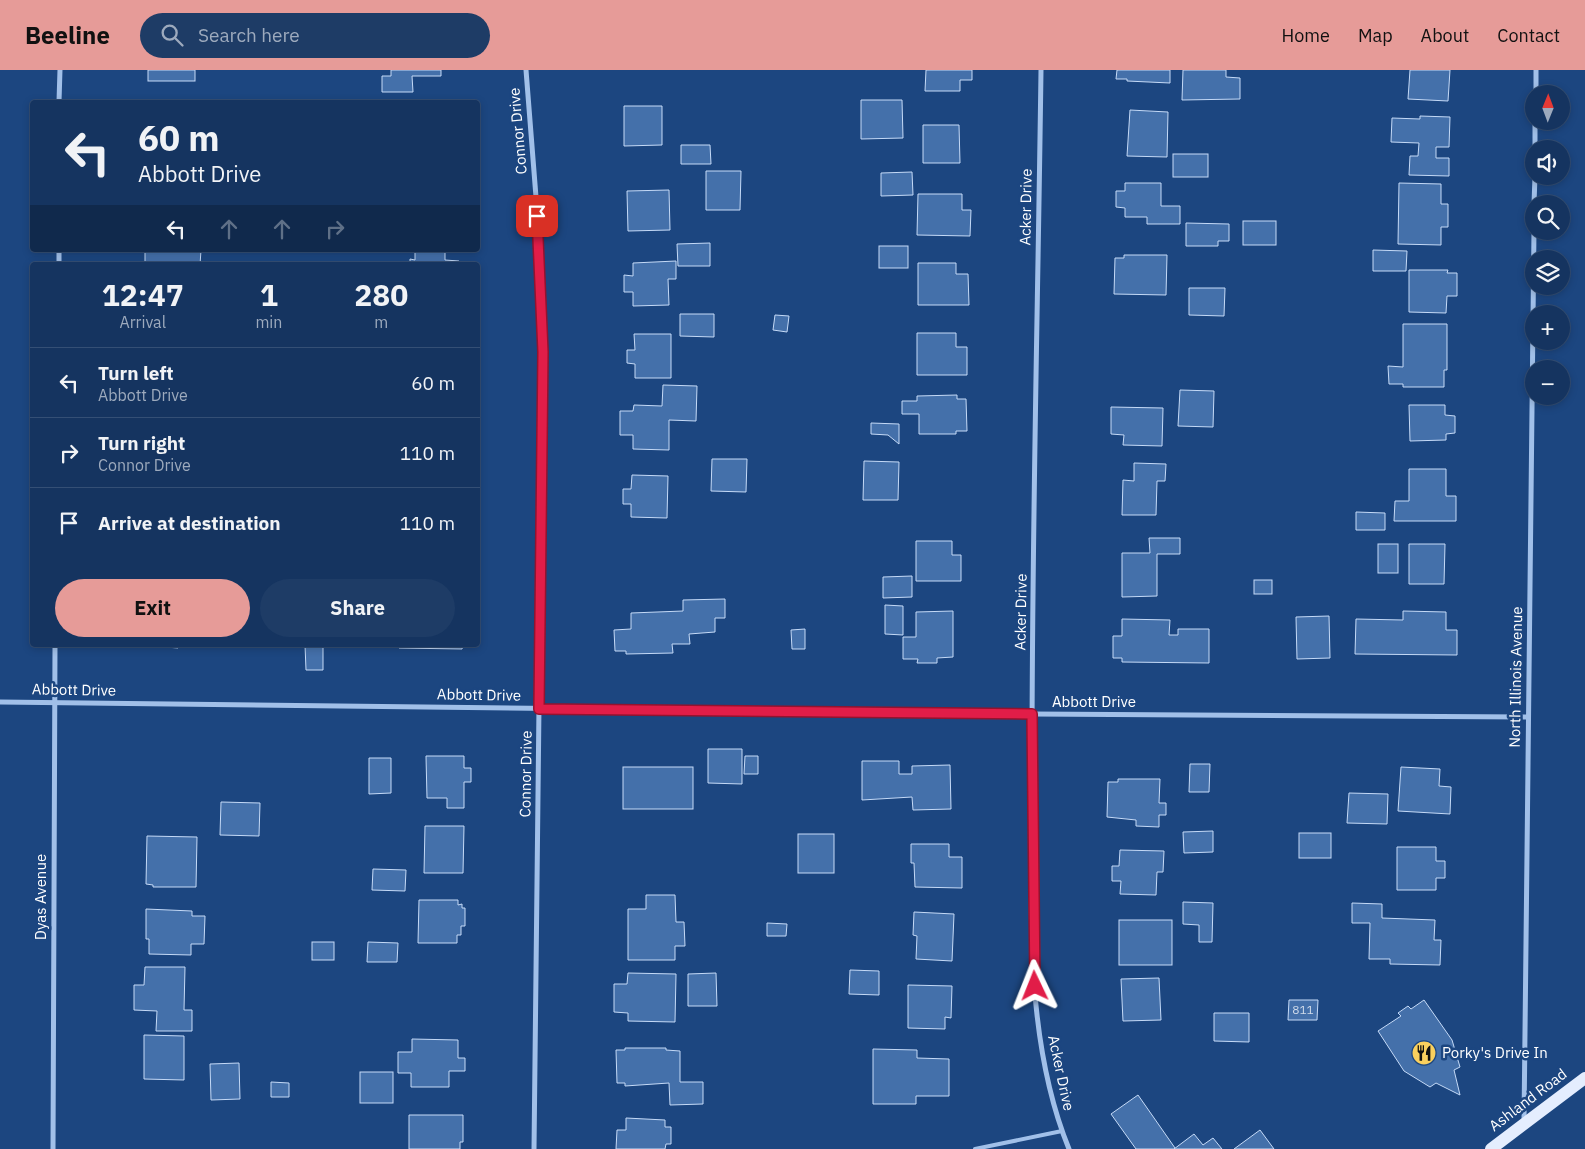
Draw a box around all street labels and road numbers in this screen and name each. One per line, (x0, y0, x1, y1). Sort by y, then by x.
street label: Connor Drive (504, 87, 531, 175)
street label: Acker Drive (1015, 168, 1036, 246)
street label: Acker Drive (1010, 573, 1031, 651)
street label: North Illinois Avenue (1505, 606, 1526, 748)
street label: Abbott Drive (32, 679, 116, 700)
street label: Abbott Drive (437, 684, 521, 705)
street label: Abbott Drive (1052, 692, 1136, 711)
street label: Connor Drive (515, 730, 536, 818)
street label: Dyas Avenue (31, 854, 50, 940)
street label: Acker Drive (1044, 1033, 1079, 1112)
street label: Ashland Road (1485, 1064, 1570, 1135)

